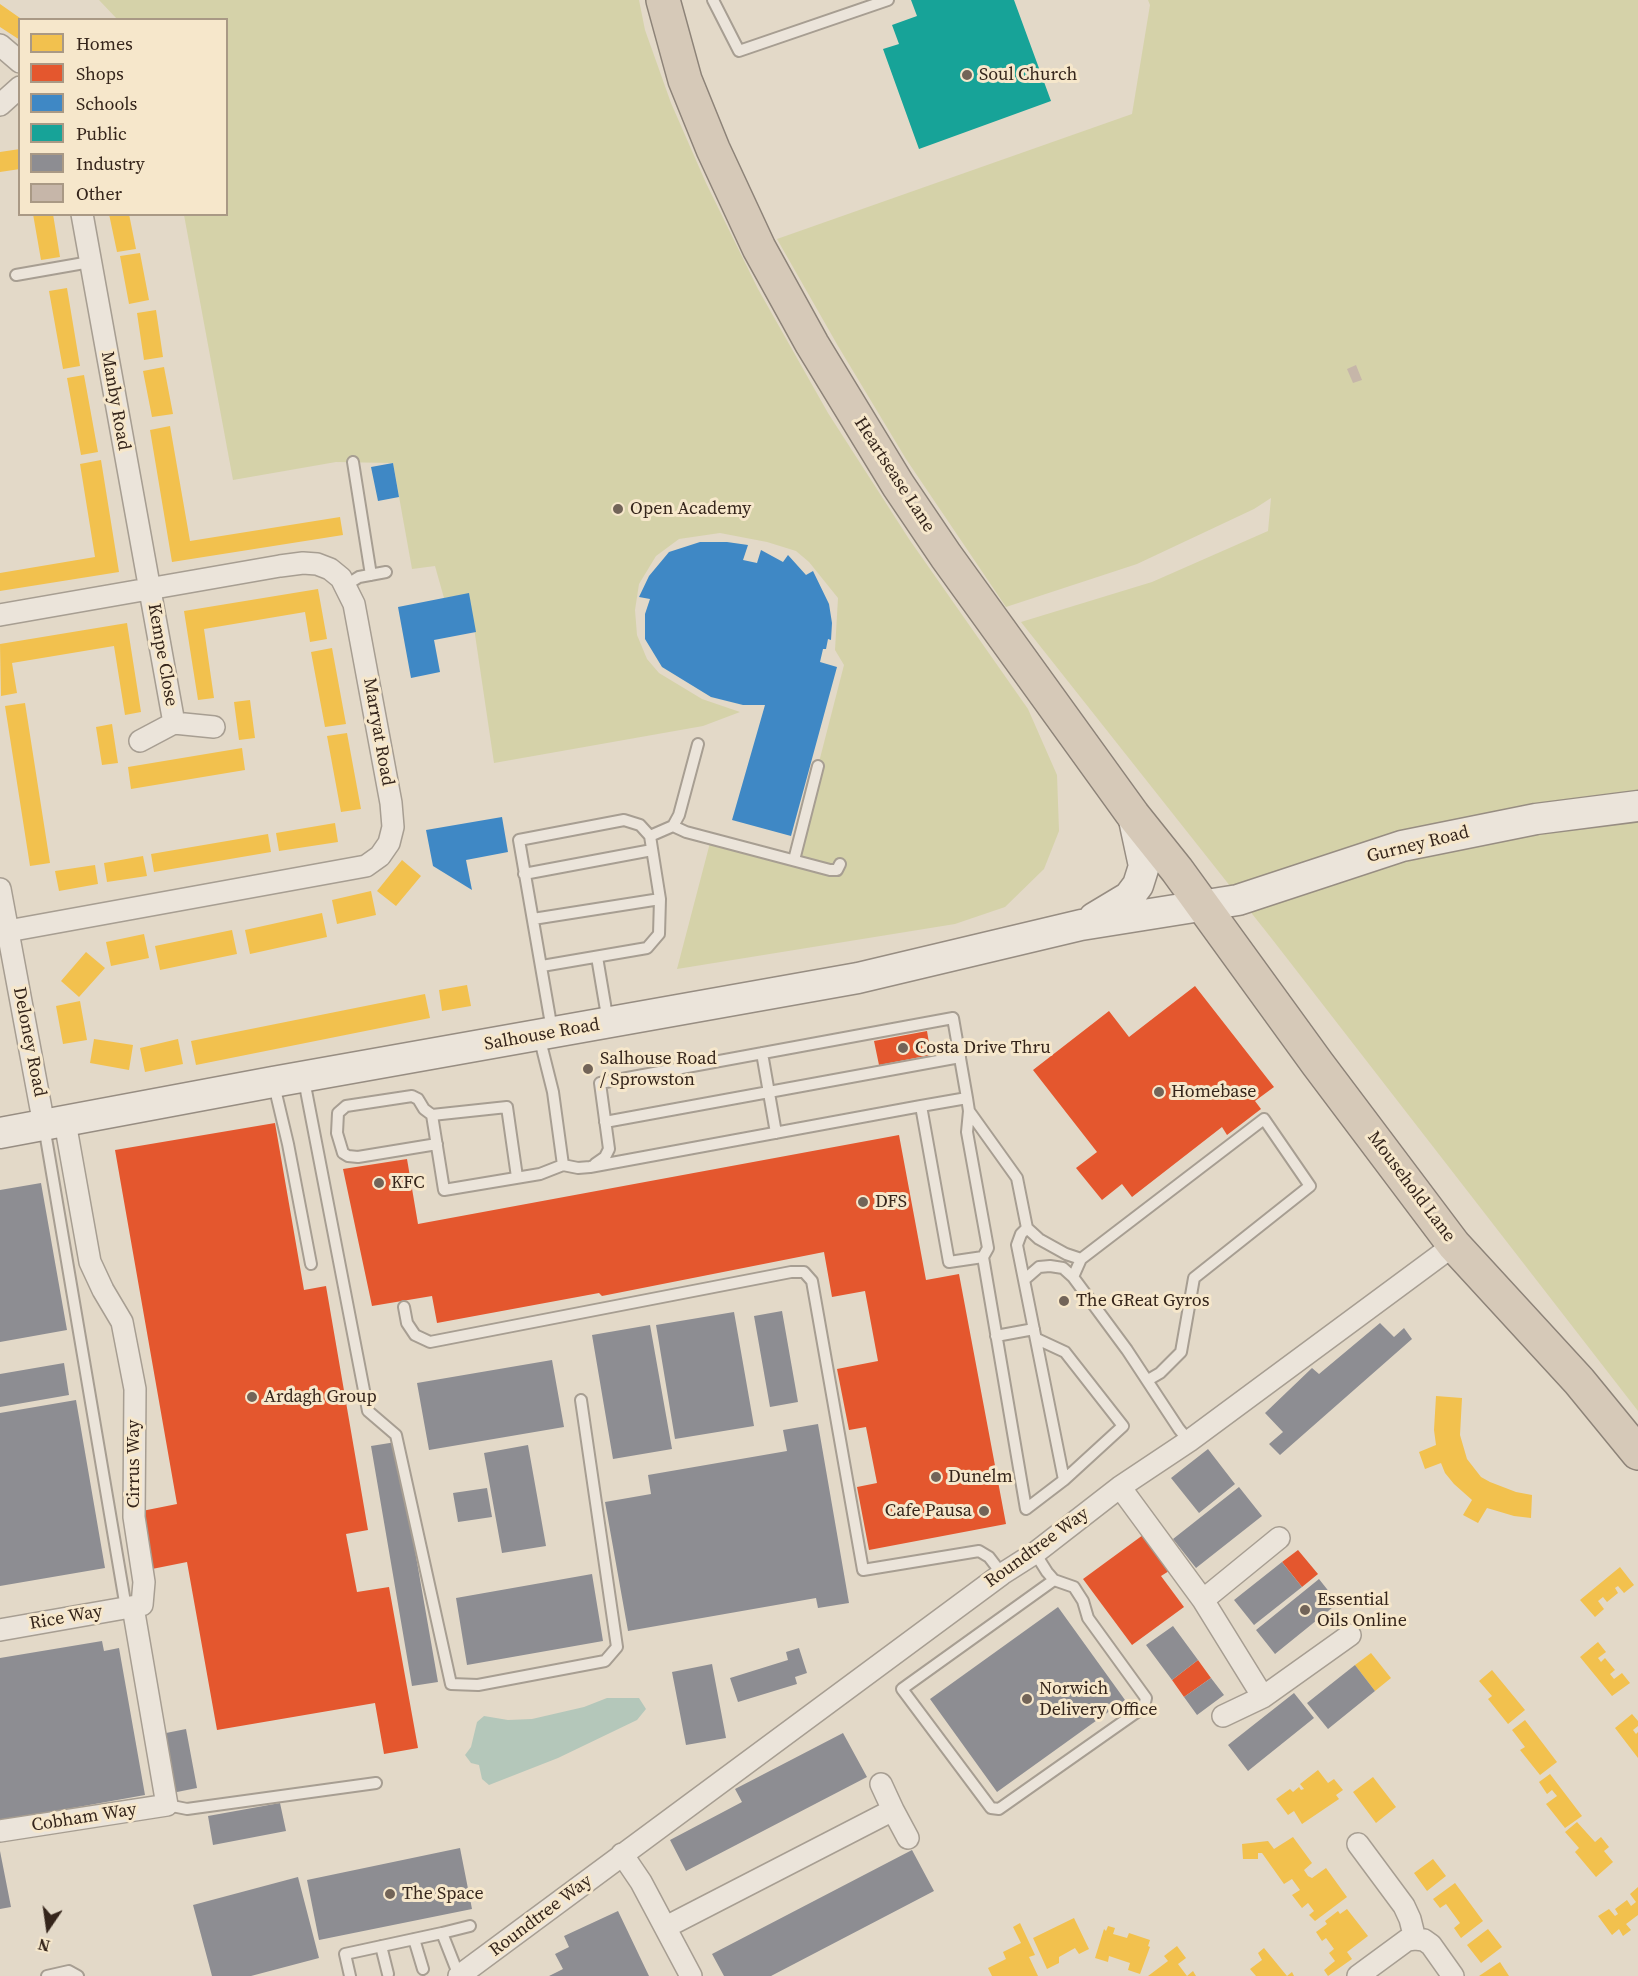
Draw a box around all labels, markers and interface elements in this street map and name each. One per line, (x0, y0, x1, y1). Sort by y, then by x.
legend (18, 18, 228, 216)
text: Homes (76, 31, 133, 56)
text: Shops (76, 61, 124, 86)
place label: Soul Church (979, 64, 1077, 86)
marker: Soul Church (960, 68, 974, 82)
text: Schools (76, 91, 137, 116)
text: Public (76, 121, 127, 146)
text: Industry (76, 151, 145, 176)
text: Other (76, 181, 122, 206)
street label: Manby Road (96, 350, 134, 452)
street label: Heartsease Lane (849, 413, 939, 537)
place label: Open Academy (630, 498, 751, 520)
marker: Open Academy (611, 502, 625, 516)
street label: Kempe Close (142, 602, 182, 708)
street label: Marryat Road (358, 676, 398, 788)
street label: Gurney Road (1365, 822, 1471, 868)
street label: Deloney Road (8, 985, 50, 1099)
street label: Salhouse Road (483, 1014, 601, 1056)
place label: Costa Drive Thru (915, 1037, 1051, 1059)
marker: Costa Drive Thru (896, 1041, 910, 1055)
place label: Salhouse Road / Sprowston (600, 1048, 717, 1090)
marker: Salhouse Road / Sprowston (581, 1062, 595, 1076)
place label: Homebase (1171, 1081, 1256, 1103)
marker: Homebase (1152, 1085, 1166, 1099)
street label: Mousehold Lane (1362, 1127, 1460, 1247)
place label: KFC (391, 1172, 425, 1194)
marker: KFC (372, 1176, 386, 1190)
place label: DFS (875, 1191, 907, 1213)
marker: DFS (856, 1195, 870, 1209)
place label: The GReat Gyros (1076, 1290, 1210, 1312)
marker: The GReat Gyros (1057, 1294, 1071, 1308)
place label: Ardagh Group (264, 1386, 377, 1408)
marker: Ardagh Group (245, 1390, 259, 1404)
street label: Cirrus Way (123, 1420, 145, 1508)
place label: Dunelm (948, 1466, 1013, 1488)
marker: Dunelm (929, 1470, 943, 1484)
place label: Cafe Pausa (885, 1500, 972, 1522)
street label: Roundtree Way (981, 1503, 1093, 1593)
marker: Cafe Pausa (977, 1504, 991, 1518)
place label: Essential Oils Online (1317, 1589, 1407, 1632)
street label: Rice Way (28, 1601, 104, 1635)
marker: Essential Oils Online (1298, 1603, 1312, 1617)
place label: Norwich Delivery Office (1039, 1678, 1157, 1720)
marker: Norwich Delivery Office (1020, 1692, 1034, 1706)
street label: Cobham Way (30, 1799, 138, 1837)
street label: Roundtree Way (485, 1870, 597, 1962)
place label: The Space (402, 1883, 484, 1905)
marker: The Space (383, 1887, 397, 1901)
north arrow (18, 1898, 78, 1958)
text: N (36, 1934, 52, 1958)

